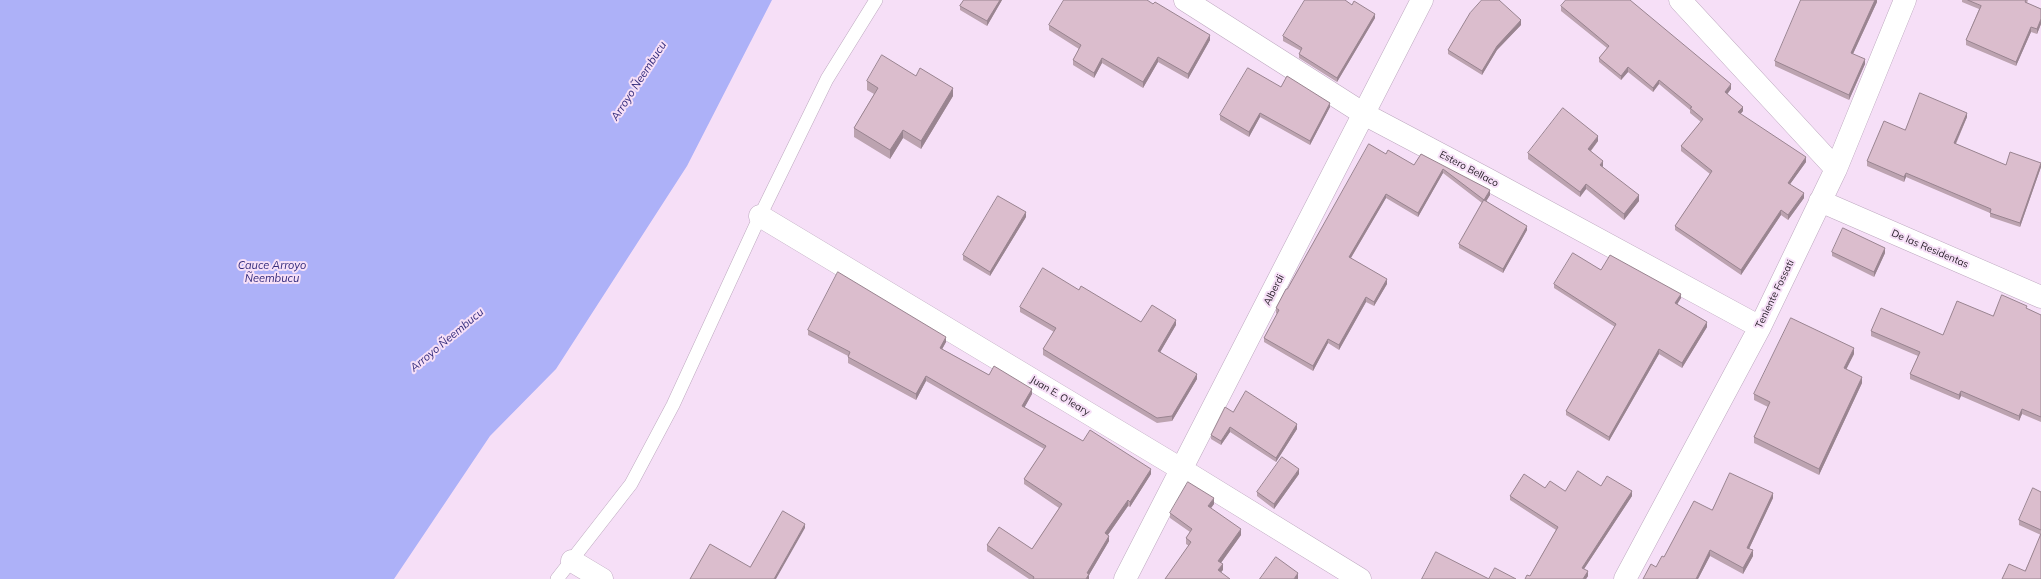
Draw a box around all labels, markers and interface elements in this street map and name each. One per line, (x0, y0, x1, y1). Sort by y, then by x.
water label: Arroyo Ñeembucu (608, 39, 670, 123)
street label: Estero Bellaco (1437, 148, 1501, 190)
street label: De las Residentas (1890, 227, 1970, 271)
street label: Teniente Fossati (1753, 258, 1797, 330)
water label: Cauce Arroyo Ñeembucu (238, 259, 306, 285)
street label: Alberdi (1261, 273, 1287, 307)
water label: Arroyo Ñeembucu (408, 305, 486, 375)
street label: Juan E. O'leary (1028, 374, 1092, 418)

